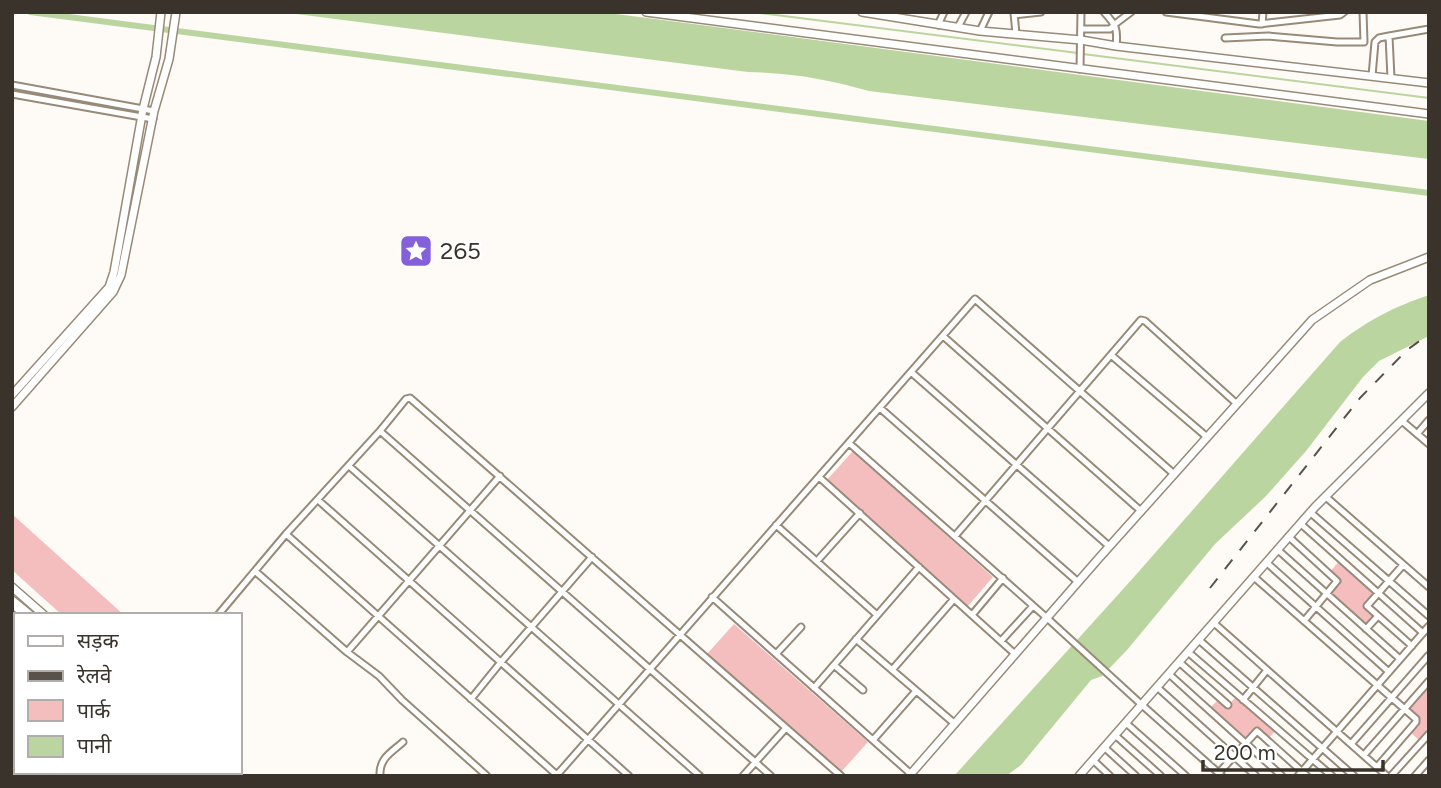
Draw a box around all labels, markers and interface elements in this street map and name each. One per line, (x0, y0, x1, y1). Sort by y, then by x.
place icon: 265 (397, 232, 435, 270)
place label: 265 (440, 236, 481, 265)
legend (14, 613, 242, 774)
text: सड़क (77, 628, 119, 653)
text: रेलवे (76, 663, 112, 688)
text: पार्क (77, 698, 111, 723)
scale bar (1203, 728, 1383, 772)
text: पानी (77, 733, 112, 758)
text: 200 m (1214, 740, 1276, 765)

